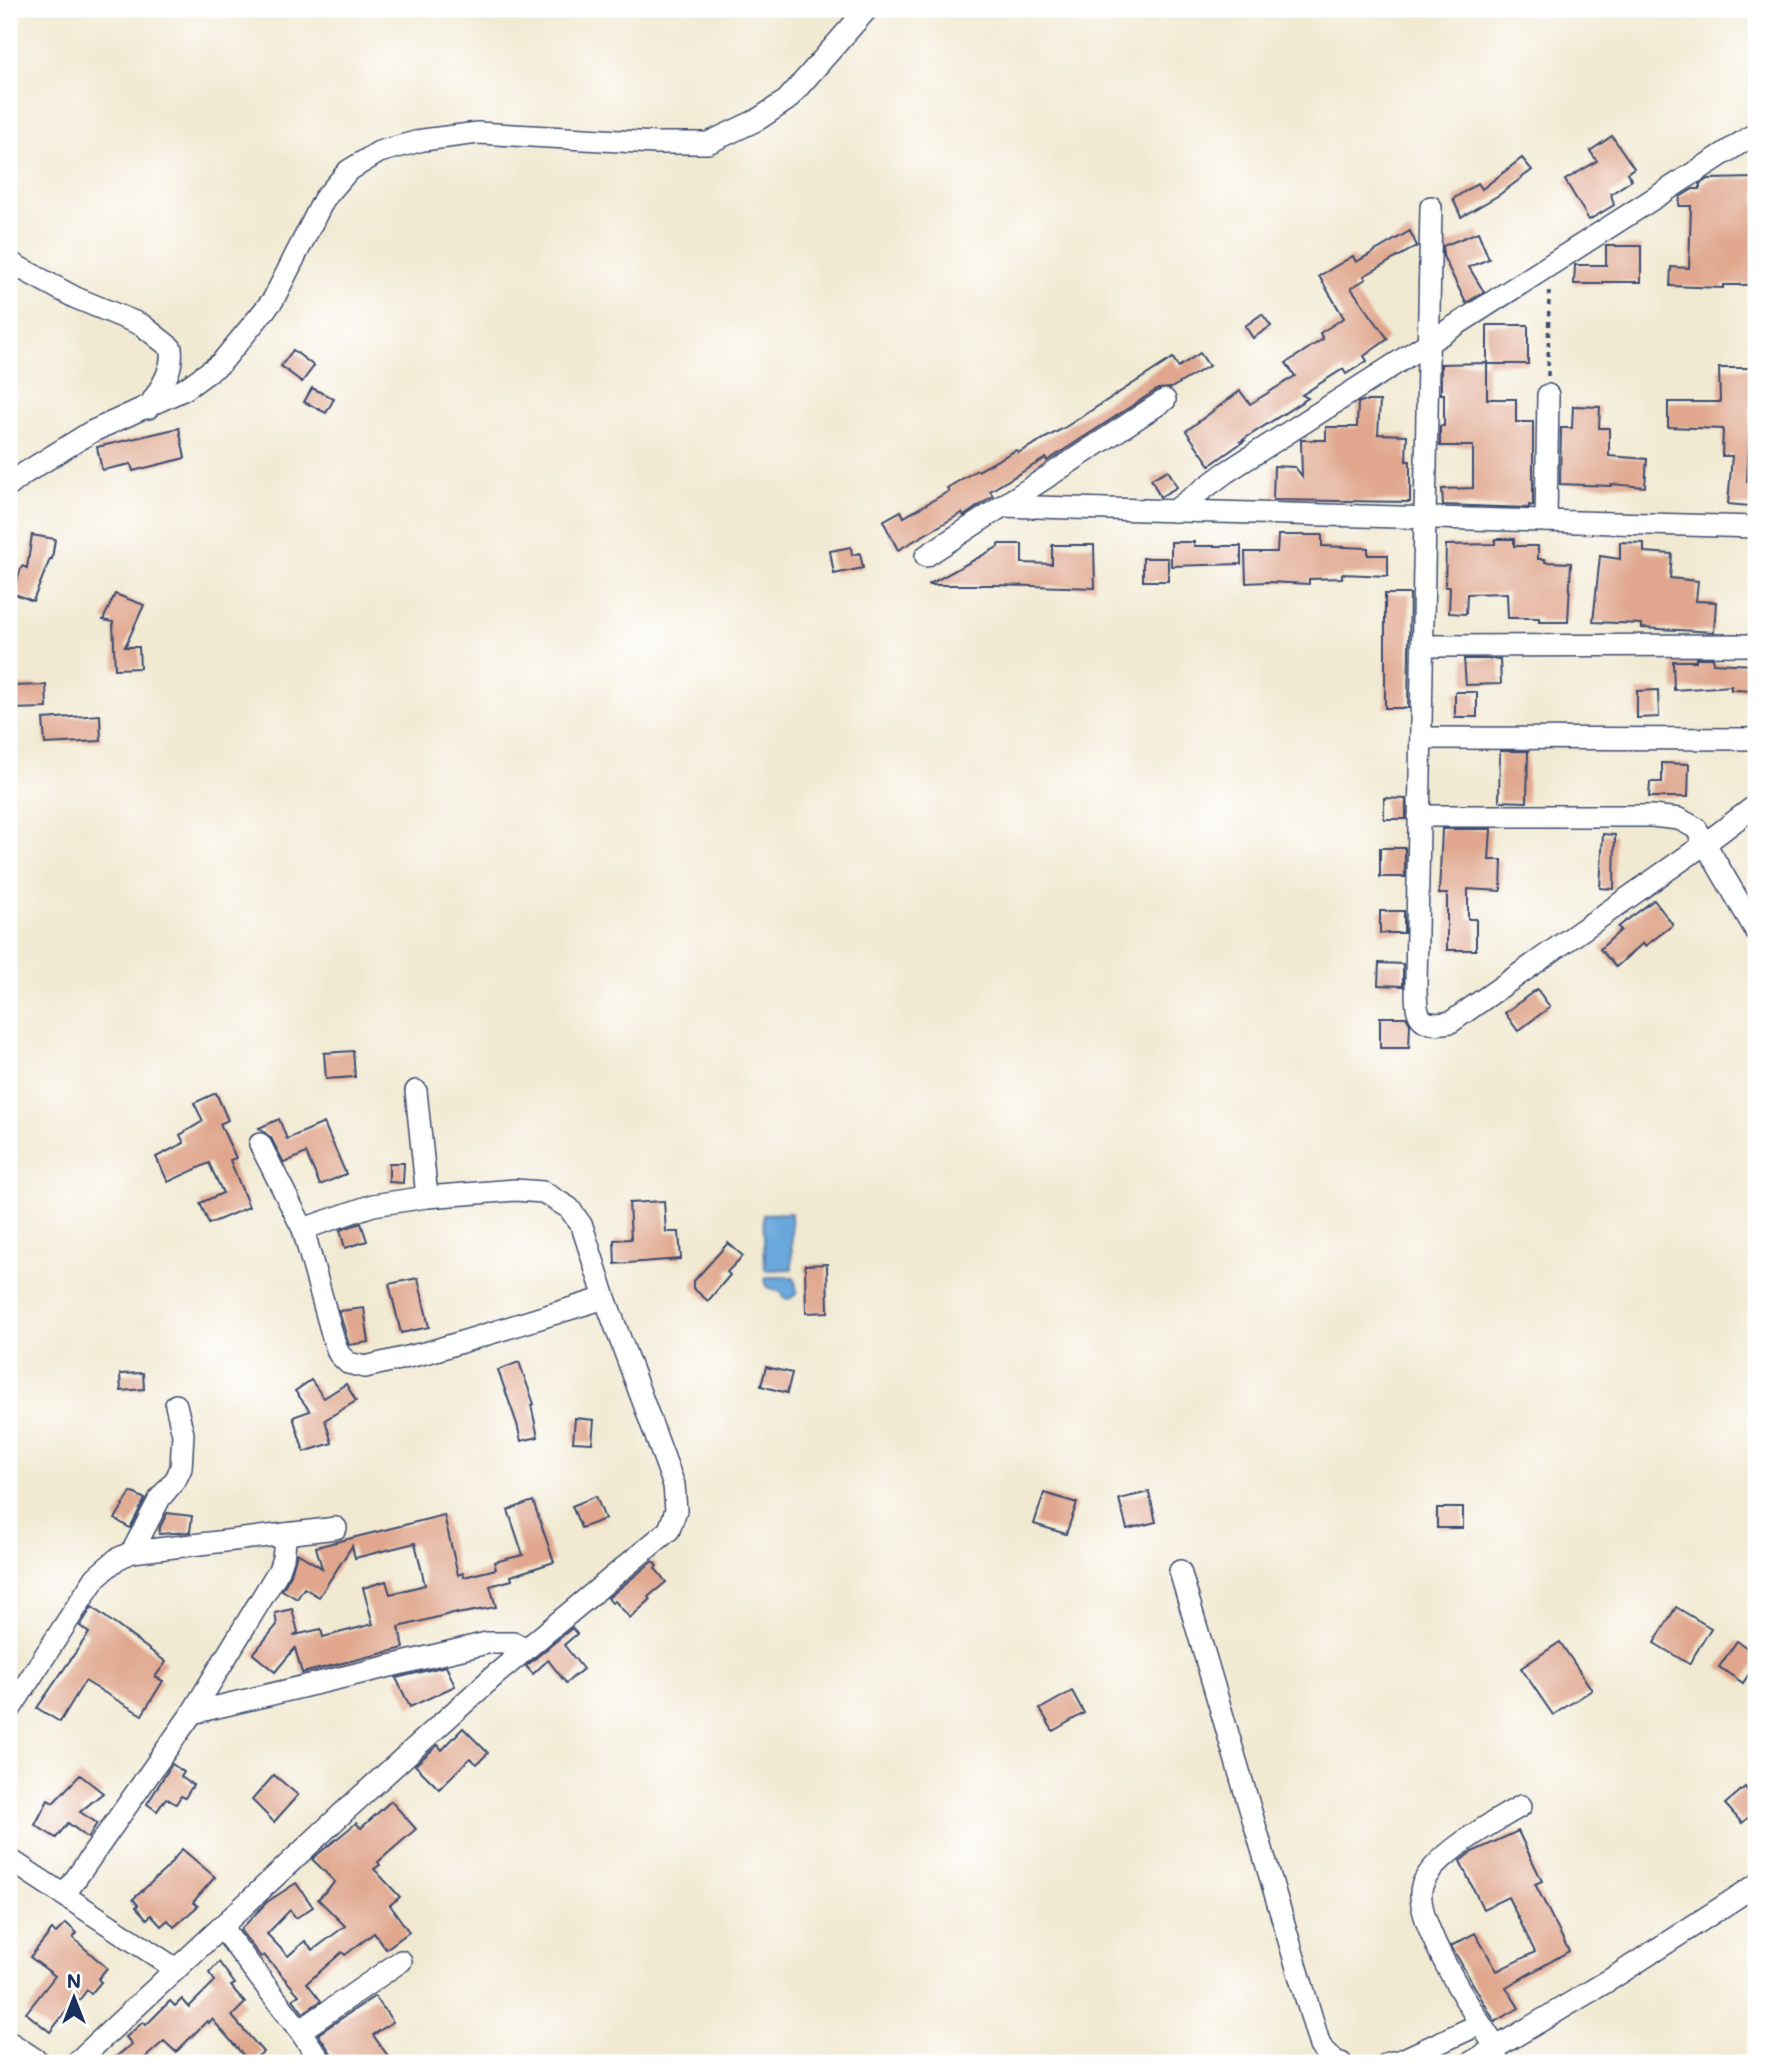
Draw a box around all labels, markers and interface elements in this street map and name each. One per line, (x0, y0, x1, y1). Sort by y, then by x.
north arrow (38, 1964, 108, 2034)
text: N (67, 1968, 81, 1993)

